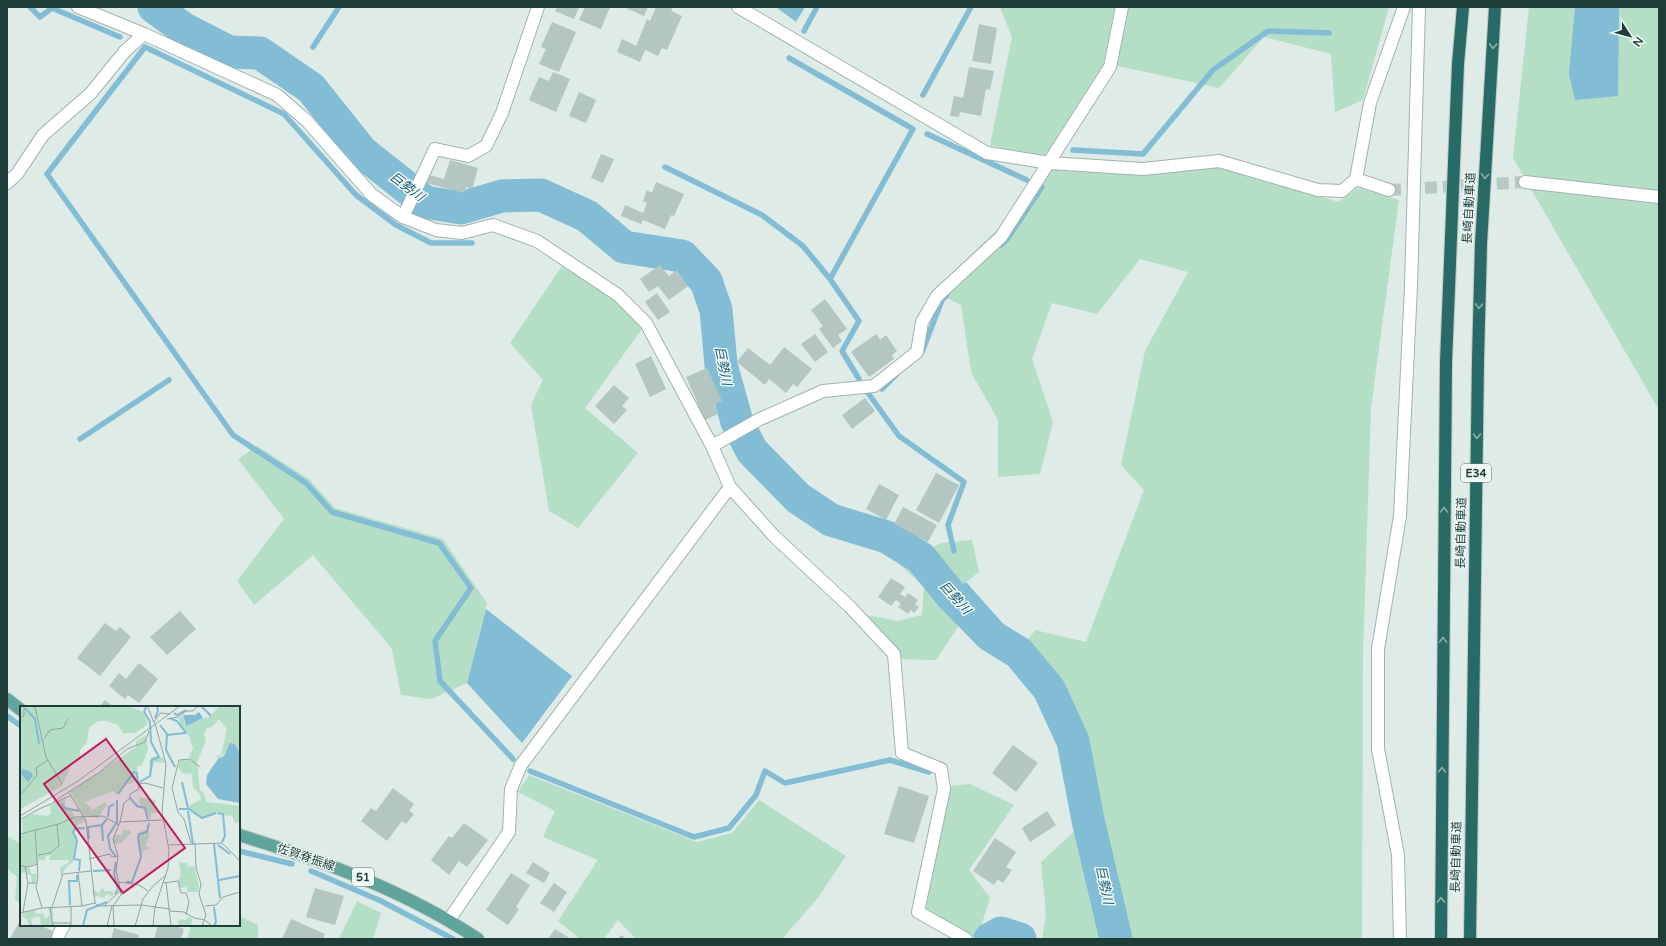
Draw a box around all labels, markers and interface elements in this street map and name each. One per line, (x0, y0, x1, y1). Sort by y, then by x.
north arrow (1610, 16, 1650, 56)
text: N (1630, 34, 1646, 49)
one-way arrow (1488, 43, 1497, 49)
water label: 巨勢川 (387, 169, 429, 206)
street label: 長崎自動車道 (1460, 172, 1478, 244)
one-way arrow (1481, 173, 1489, 179)
one-way arrow (1475, 303, 1483, 309)
water label: 巨勢川 (711, 345, 735, 389)
one-way arrow (1472, 433, 1481, 439)
road number: E34 (1461, 464, 1491, 482)
street label: 長崎自動車道 (1453, 497, 1469, 569)
one-way arrow (1440, 507, 1448, 513)
water label: 巨勢川 (936, 578, 975, 619)
one-way arrow (1439, 637, 1447, 643)
inset map (20, 706, 240, 926)
one-way arrow (1438, 767, 1446, 773)
street label: 長崎自動車道 (1448, 821, 1464, 893)
street label: 佐賀脊振線 (275, 841, 337, 873)
water label: 巨勢川 (1092, 864, 1116, 908)
road number: 51 (352, 868, 374, 886)
one-way arrow (1437, 897, 1445, 903)

